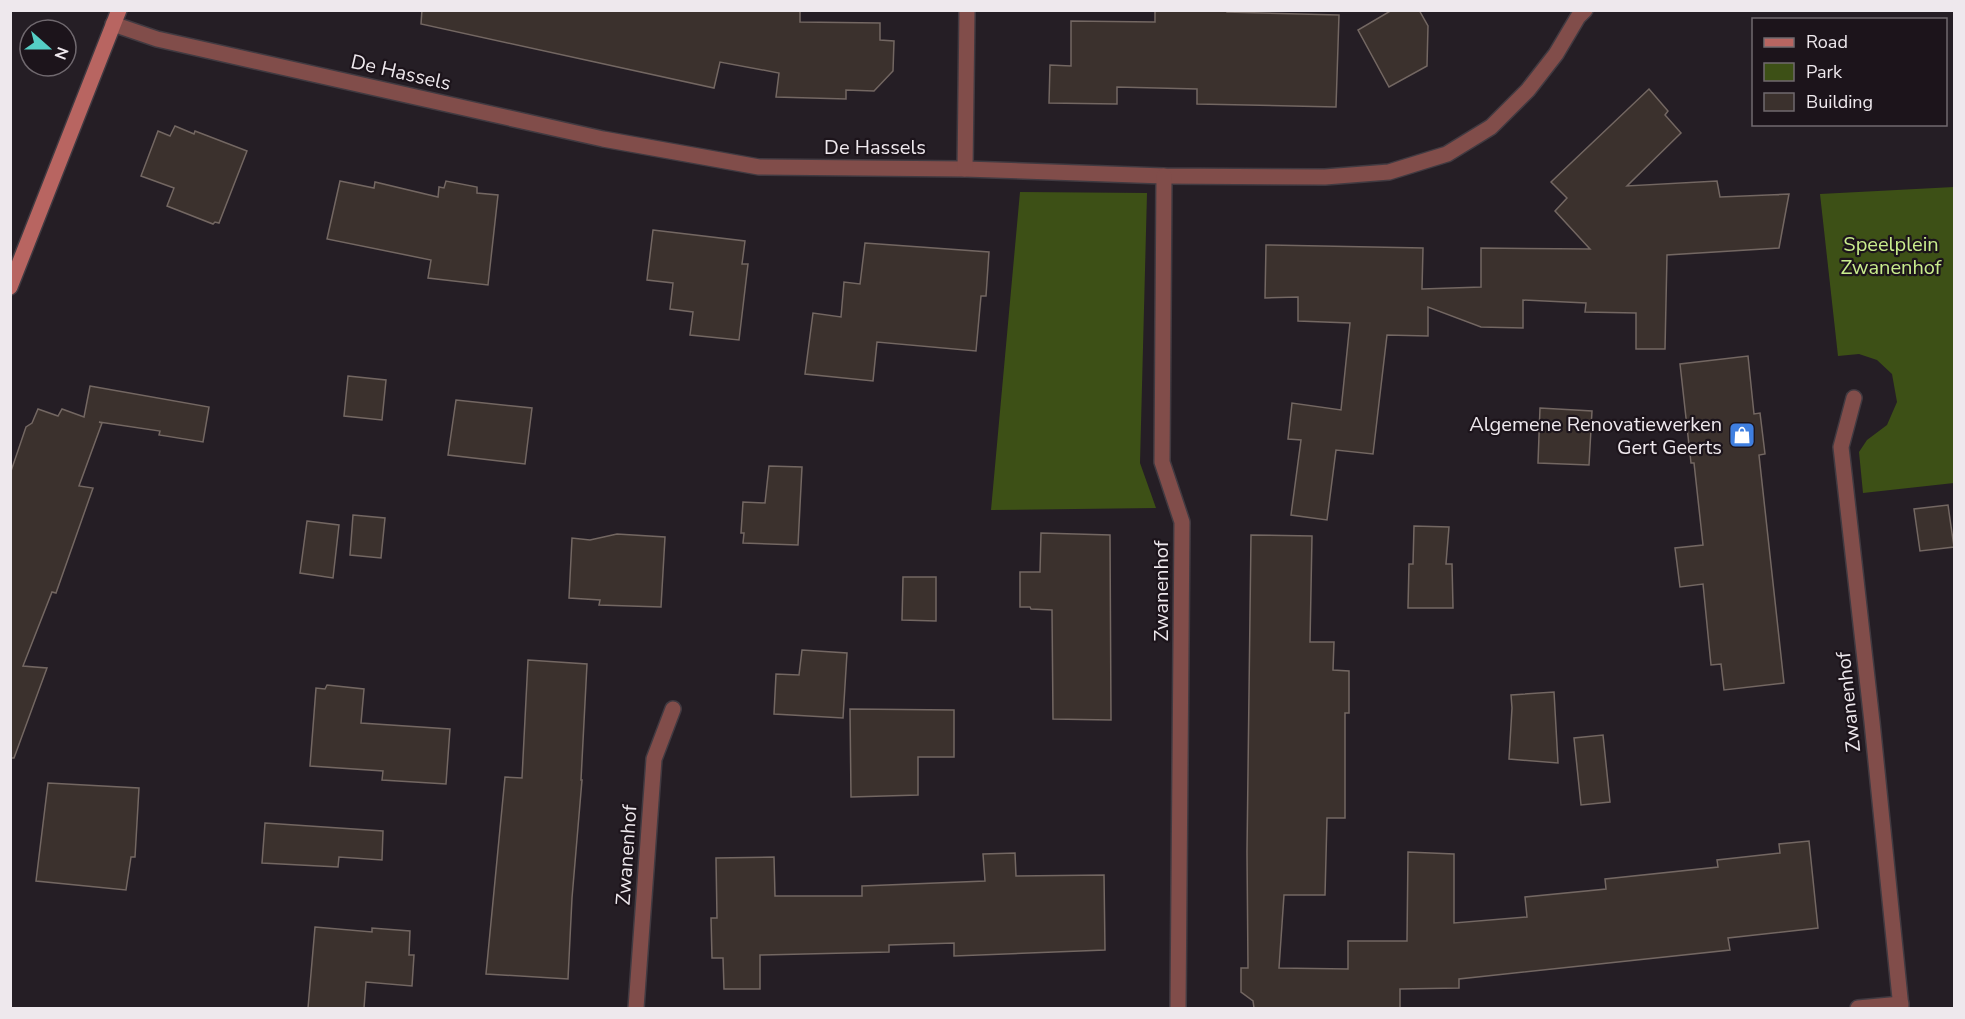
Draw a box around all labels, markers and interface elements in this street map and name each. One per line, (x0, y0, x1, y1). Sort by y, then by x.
north arrow (18, 18, 78, 78)
legend (1752, 18, 1947, 126)
text: Road (1806, 30, 1848, 54)
text: N (49, 43, 73, 63)
street label: De Hassels (348, 48, 454, 97)
text: Park (1806, 60, 1843, 84)
text: Building (1806, 90, 1873, 114)
street label: De Hassels (824, 134, 926, 161)
park label: Speelplein Zwanenhof (1841, 231, 1942, 281)
place label: Algemene Renovatiewerken Gert Geerts (1469, 411, 1722, 461)
shop icon: Algemene Renovatiewerken Gert Geerts (1727, 420, 1757, 450)
street label: Zwanenhof (1148, 540, 1175, 641)
street label: Zwanenhof (1830, 650, 1867, 754)
street label: Zwanenhof (610, 803, 644, 906)

